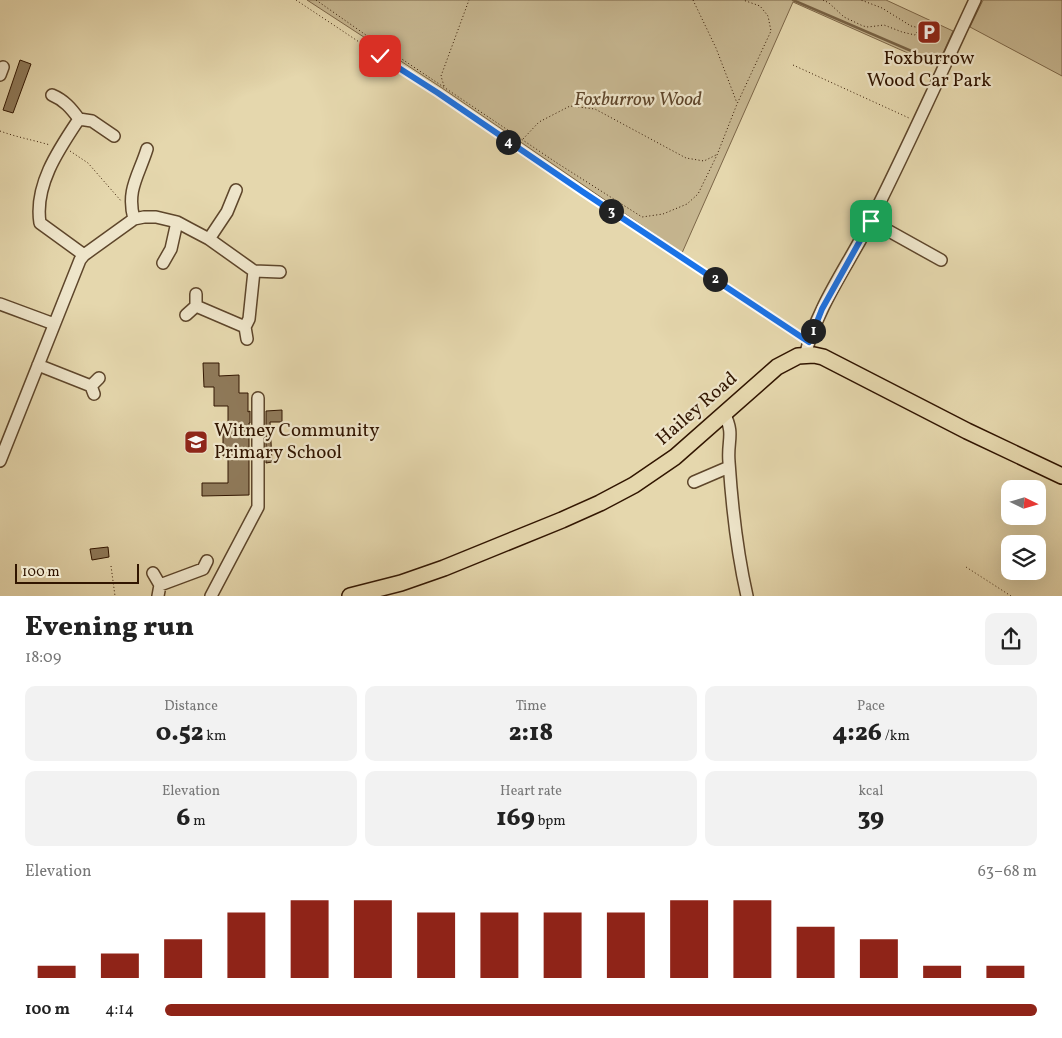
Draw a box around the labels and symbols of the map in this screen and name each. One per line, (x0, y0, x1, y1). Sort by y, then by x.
parking icon: Foxburrow Wood Car Park (916, 19, 942, 45)
pin (359, 35, 401, 77)
place label: Foxburrow Wood Car Park (867, 46, 991, 94)
park label: Foxburrow Wood (574, 87, 702, 113)
pin: 4 (496, 130, 520, 154)
pin: 3 (598, 198, 624, 224)
pin (850, 200, 892, 242)
pin: 2 (702, 266, 728, 292)
pin: 1 (800, 318, 826, 344)
street label: Hailey Road (651, 366, 743, 452)
place label: Witney Community Primary School (214, 418, 379, 466)
school or university icon: Witney Community Primary School (183, 429, 209, 455)
north arrow (1001, 480, 1046, 525)
scale bar (15, 560, 139, 584)

